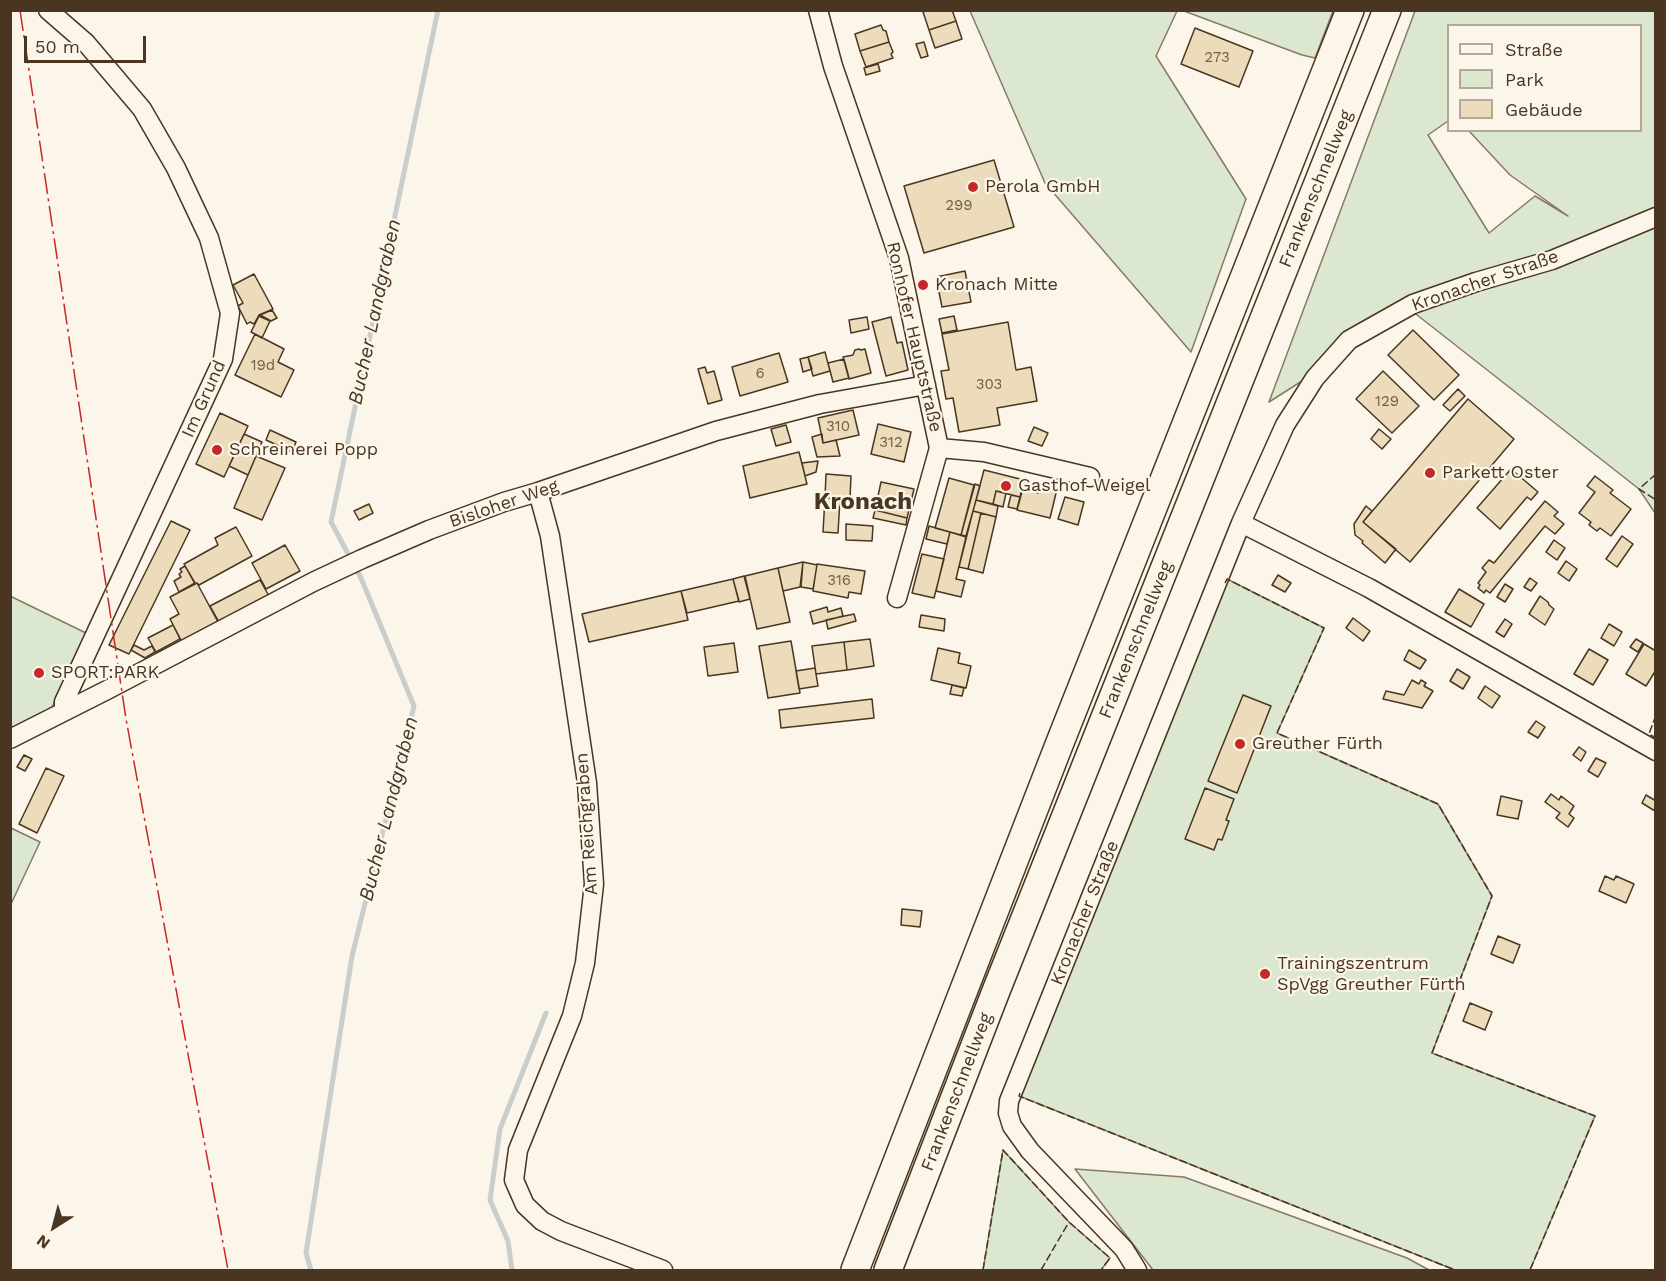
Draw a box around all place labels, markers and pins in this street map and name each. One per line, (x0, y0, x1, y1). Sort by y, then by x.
place label: Perola GmbH (985, 176, 1100, 198)
marker: Perola GmbH (966, 180, 980, 194)
place label: Kronach Mitte (935, 274, 1058, 296)
marker: Kronach Mitte (916, 278, 930, 292)
place label: Schreinerei Popp (229, 439, 378, 461)
marker: Schreinerei Popp (210, 443, 224, 457)
place label: Parkett Oster (1442, 462, 1559, 484)
marker: Parkett Oster (1423, 466, 1437, 480)
place label: Gasthof Weigel (1018, 475, 1151, 497)
marker: Gasthof Weigel (999, 479, 1013, 493)
place label: SPORT:PARK (51, 662, 159, 684)
marker: SPORT:PARK (32, 666, 46, 680)
place label: Greuther Fürth (1252, 733, 1383, 755)
marker: Greuther Fürth (1233, 737, 1247, 751)
place label: Trainingszentrum SpVgg Greuther Fürth (1277, 953, 1466, 996)
marker: Trainingszentrum SpVgg Greuther Fürth (1258, 967, 1272, 981)

